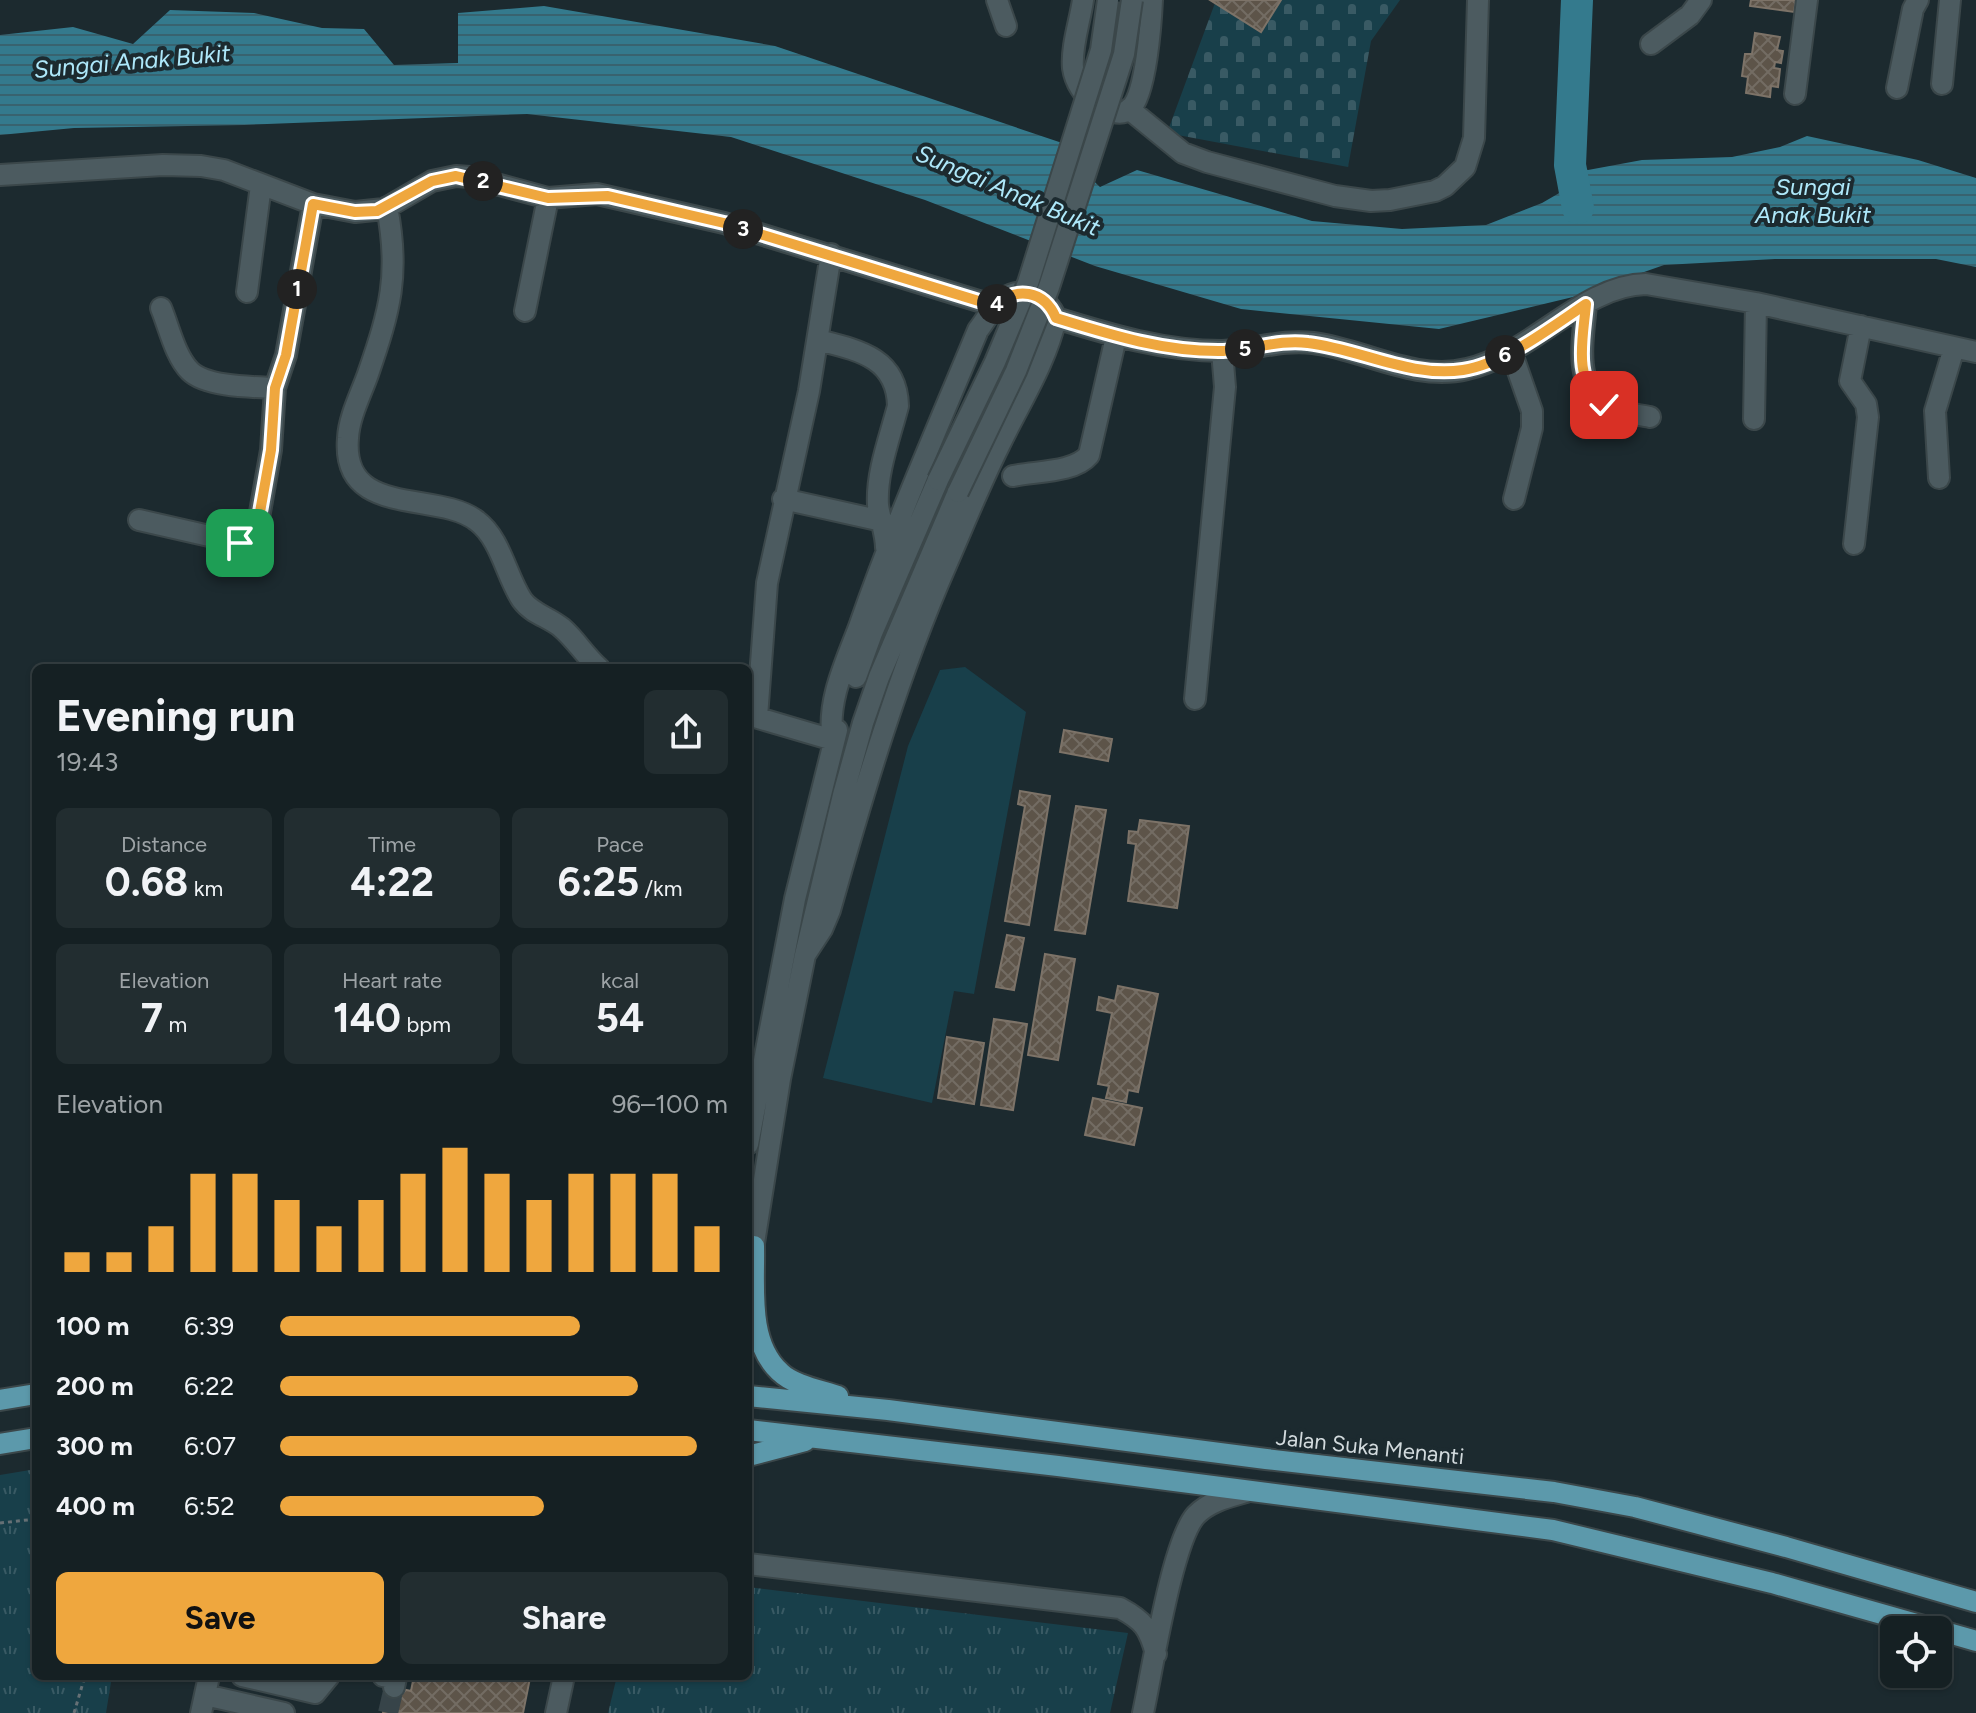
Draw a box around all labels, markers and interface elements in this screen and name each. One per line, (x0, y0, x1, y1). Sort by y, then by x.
water label: Sungai Anak Bukit (33, 38, 232, 84)
water label: Sungai Anak Bukit (912, 138, 1105, 242)
pin: 2 (463, 161, 503, 201)
text: 2 (477, 167, 489, 194)
water label: Sungai Anak Bukit (1754, 172, 1872, 229)
pin: 3 (723, 209, 763, 249)
text: 3 (737, 215, 749, 242)
pin: 1 (277, 269, 317, 309)
text: 1 (292, 275, 302, 302)
pin: 4 (977, 284, 1017, 324)
text: 4 (990, 290, 1004, 317)
pin: 5 (1225, 329, 1265, 369)
text: 5 (1239, 335, 1251, 362)
pin: 6 (1485, 335, 1525, 375)
text: 6 (1499, 341, 1511, 368)
pin (1570, 371, 1638, 439)
icon: check (1582, 383, 1626, 427)
pin (206, 509, 274, 577)
icon: arrive (218, 521, 262, 565)
text: Evening run (56, 689, 295, 742)
button: share (644, 690, 728, 774)
text: 19:43 (56, 746, 118, 778)
text: Distance (121, 831, 207, 858)
text: Time (368, 831, 416, 858)
text: Pace (596, 831, 644, 858)
text: 0.68 (105, 858, 188, 906)
text: 4:22 (350, 858, 434, 906)
text: 6:25 (557, 858, 639, 906)
text: km (188, 875, 223, 902)
text: /km (639, 875, 683, 902)
text: Elevation (119, 967, 209, 994)
text: Heart rate (342, 967, 442, 994)
text: kcal (601, 967, 639, 994)
text: 7 (141, 994, 163, 1042)
text: 140 (333, 994, 401, 1042)
text: 54 (596, 994, 644, 1042)
text: m (163, 1011, 187, 1038)
text: bpm (401, 1011, 451, 1038)
text: Elevation (56, 1088, 163, 1120)
text: 96–100 m (612, 1088, 728, 1120)
text: 100 m (56, 1310, 130, 1342)
text: 6:39 (184, 1310, 234, 1342)
text: 200 m (56, 1370, 134, 1402)
text: 6:22 (184, 1370, 234, 1402)
street label: Jalan Suka Menanti (1275, 1424, 1465, 1470)
text: 300 m (56, 1430, 133, 1462)
text: 6:07 (184, 1430, 236, 1462)
text: 400 m (56, 1490, 135, 1522)
text: 6:52 (184, 1490, 235, 1522)
button: Save (56, 1572, 384, 1664)
button: Share (400, 1572, 728, 1664)
map controls (1880, 1616, 1952, 1688)
button: locate (1880, 1616, 1952, 1688)

